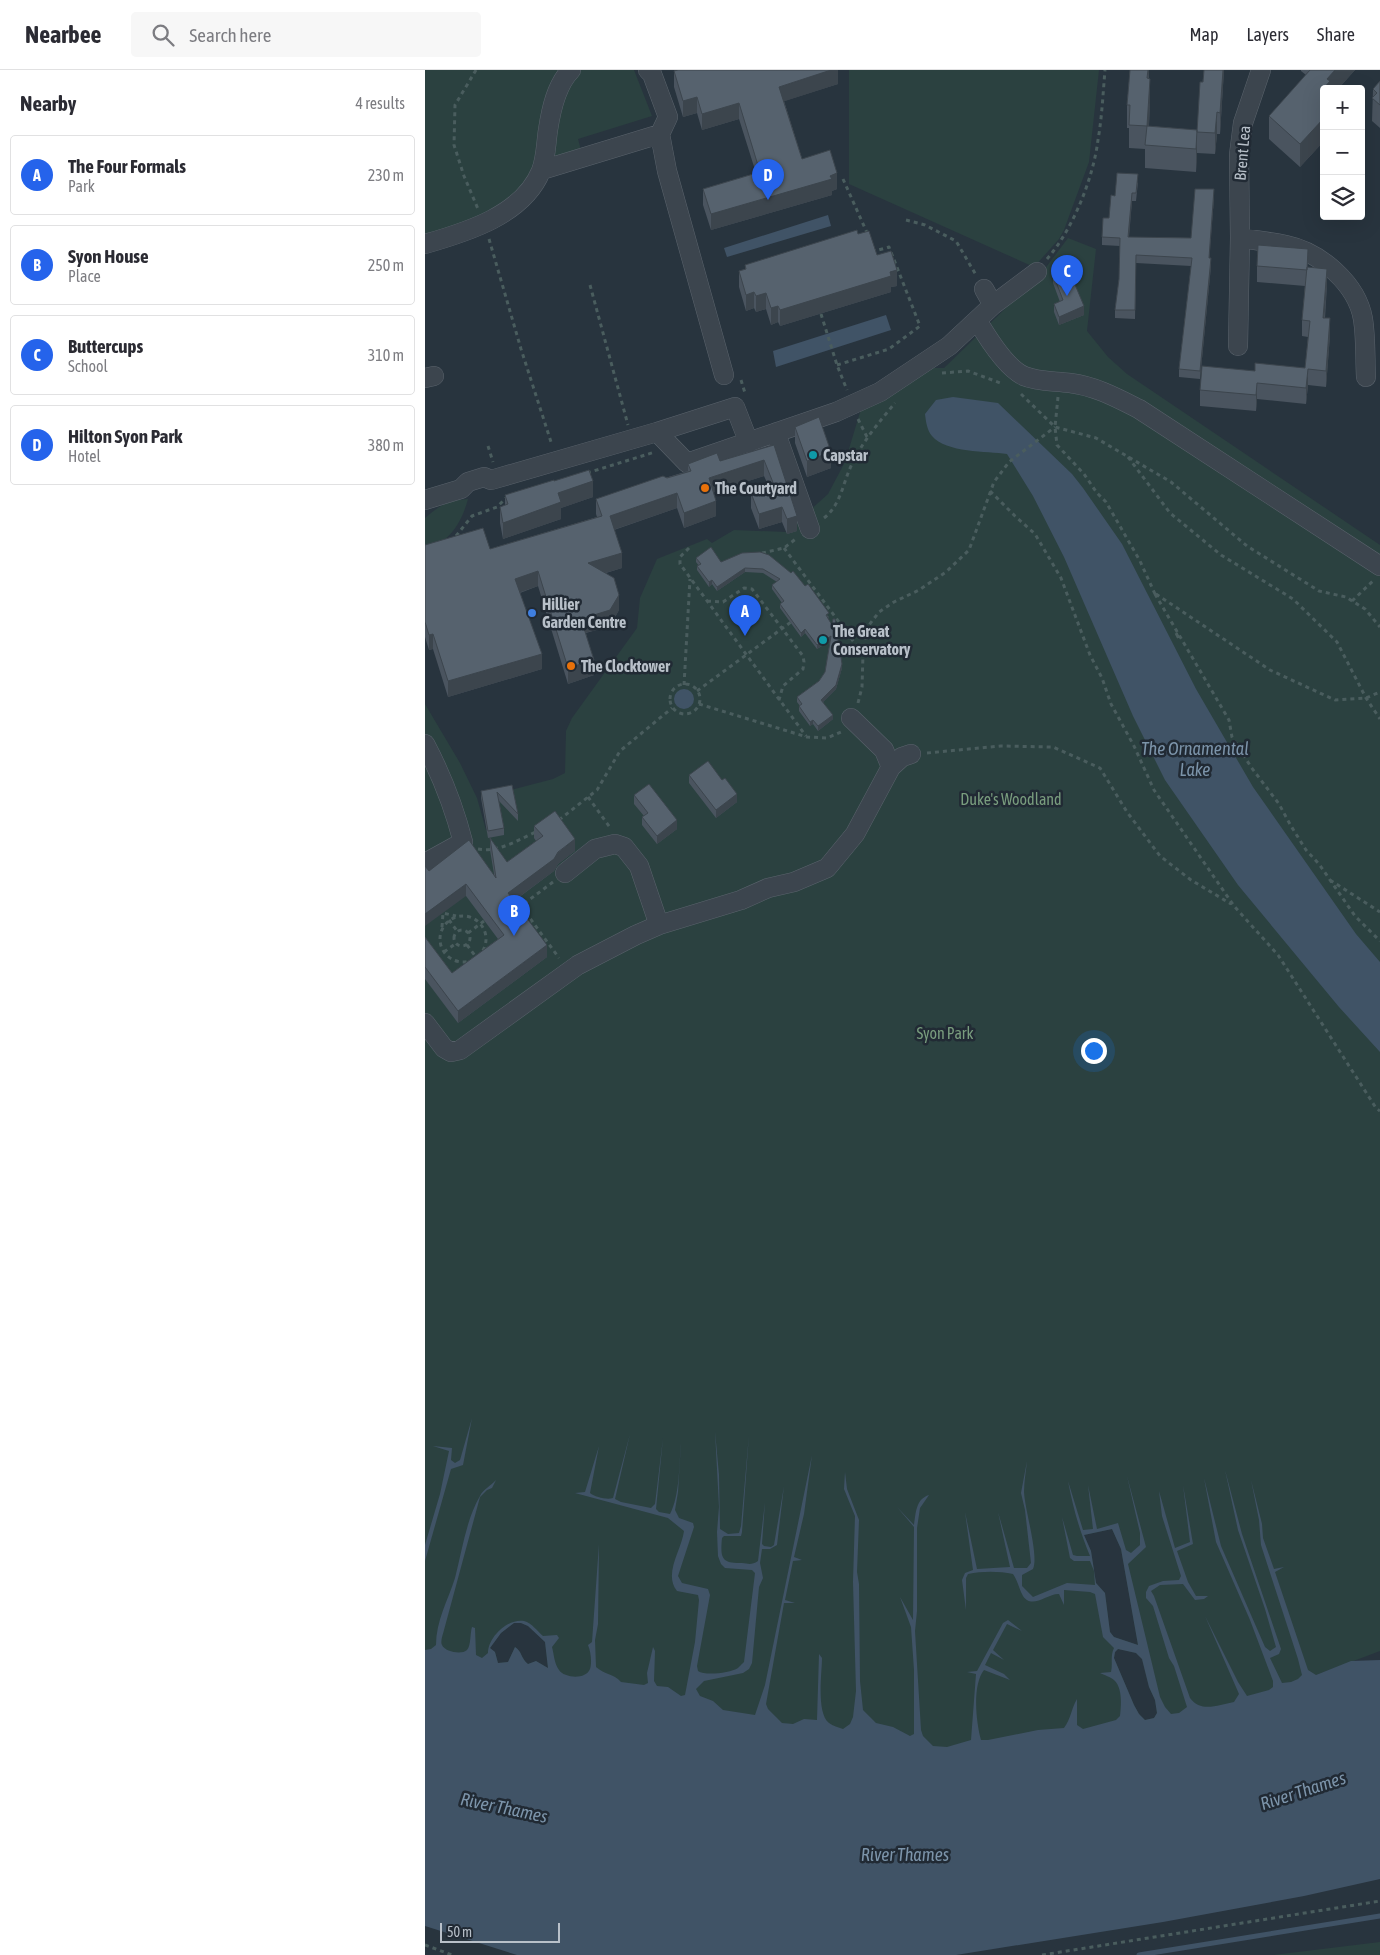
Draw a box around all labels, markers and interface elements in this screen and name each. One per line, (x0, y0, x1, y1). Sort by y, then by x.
search box (131, 12, 481, 57)
text: Nearbee (25, 21, 101, 48)
icon: search (149, 21, 177, 49)
text: Search here (189, 24, 271, 46)
text: Map (1189, 24, 1218, 45)
text: Layers (1246, 24, 1289, 45)
text: Share (1317, 24, 1355, 45)
map controls (1320, 85, 1365, 220)
button: + (1320, 85, 1365, 130)
text: Nearby (20, 91, 76, 115)
text: 4 results (355, 94, 405, 112)
street label: Brent Lea (1231, 125, 1253, 181)
button: − (1320, 130, 1365, 175)
text: The Four Formals (68, 155, 186, 177)
pin: D (752, 159, 784, 200)
text: A (33, 166, 41, 184)
text: 230 m (368, 166, 404, 184)
button: layers (1320, 175, 1365, 220)
text: Park (68, 177, 95, 195)
text: Syon House (68, 245, 149, 267)
pin: C (1051, 255, 1083, 296)
text: B (33, 256, 41, 274)
text: 250 m (368, 256, 404, 274)
text: Place (68, 267, 101, 285)
text: Buttercups (68, 335, 143, 357)
text: C (33, 346, 41, 364)
text: 310 m (368, 346, 404, 364)
text: School (68, 357, 108, 375)
text: Hilton Syon Park (68, 425, 182, 447)
text: D (33, 436, 41, 454)
text: 380 m (368, 436, 404, 454)
place label: Capstar (823, 446, 868, 464)
text: Hotel (68, 447, 101, 465)
marker: Capstar (807, 449, 819, 461)
place label: The Courtyard (715, 479, 797, 497)
marker: The Courtyard (699, 482, 711, 494)
place label: Hillier Garden Centre (542, 595, 626, 631)
pin: A (729, 595, 761, 636)
marker: Hillier Garden Centre (526, 607, 538, 619)
place label: The Great Conservatory (833, 622, 911, 658)
marker: The Great Conservatory (817, 634, 829, 646)
place label: The Clocktower (581, 657, 670, 675)
marker: The Clocktower (565, 660, 577, 672)
water label: The Ornamental Lake (1141, 738, 1249, 780)
park label: Duke's Woodland (960, 790, 1062, 808)
pin: B (498, 895, 530, 936)
park label: Syon Park (916, 1024, 974, 1043)
your location (1081, 1038, 1107, 1064)
water label: River Thames (1258, 1767, 1348, 1814)
water label: River Thames (459, 1788, 550, 1827)
water label: River Thames (861, 1844, 949, 1865)
scale bar (440, 1920, 560, 1943)
text: 50 m (447, 1924, 472, 1940)

